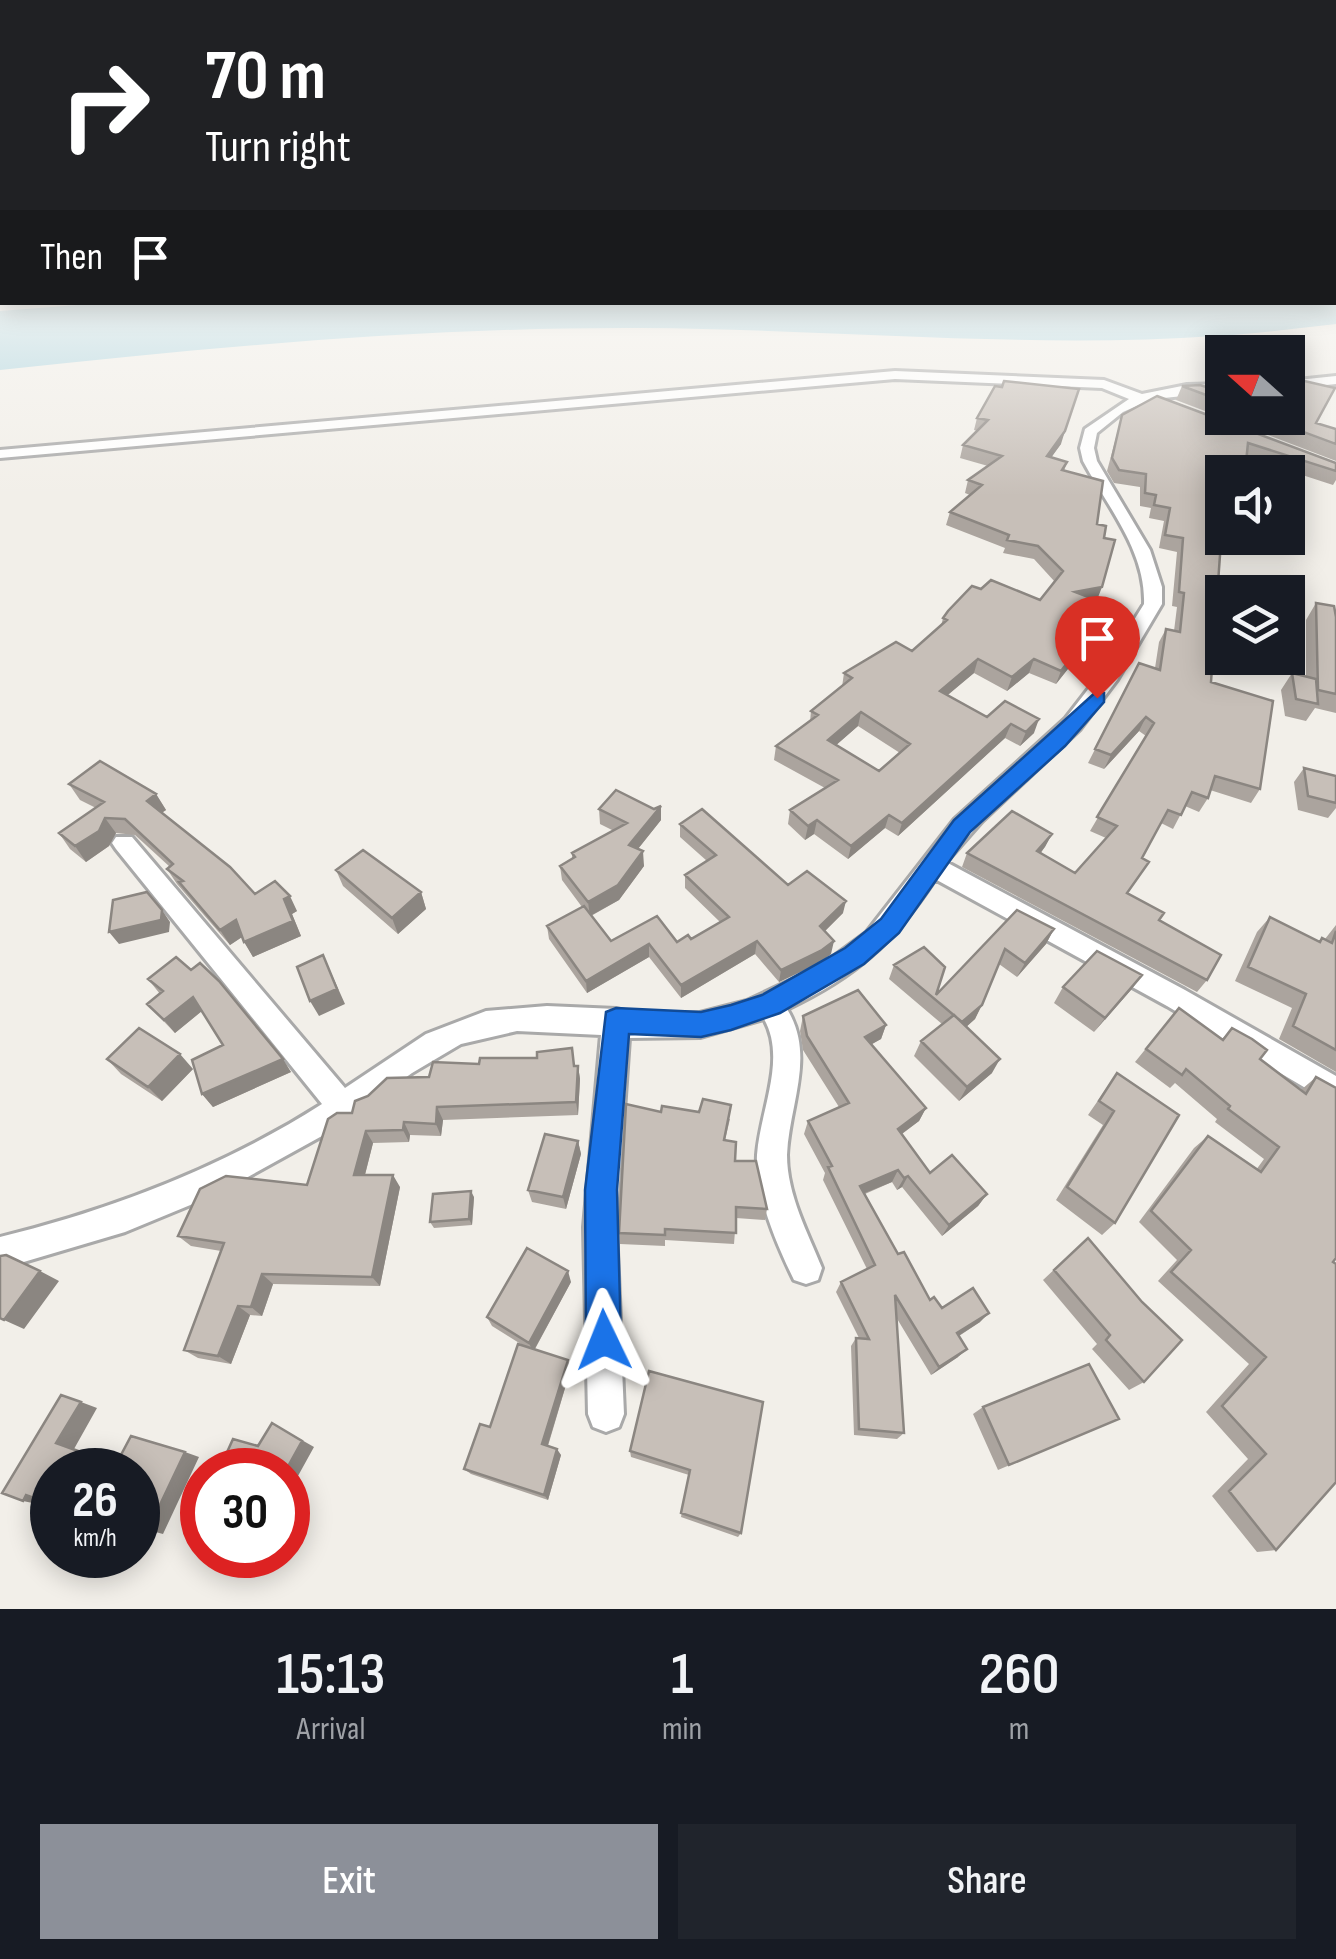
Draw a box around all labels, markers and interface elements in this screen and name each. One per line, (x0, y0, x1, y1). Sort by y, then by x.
text: 70 m (205, 35, 326, 119)
icon: right (40, 40, 170, 170)
text: Turn right (205, 120, 351, 175)
icon: arrive (123, 230, 178, 285)
text: Then (40, 235, 103, 280)
north arrow (1205, 335, 1305, 435)
map controls (1205, 335, 1305, 675)
button: sound (1205, 455, 1305, 555)
button: layers (1205, 575, 1305, 675)
pin (1055, 596, 1140, 699)
icon: arrive (1070, 611, 1125, 666)
position arrow (552, 1288, 656, 1392)
speed limit sign: 30 (180, 1448, 310, 1578)
text: 26 (72, 1471, 118, 1531)
text: km/h (73, 1523, 117, 1554)
text: 15:13 (276, 1639, 386, 1711)
text: 1 (671, 1639, 693, 1711)
text: 260 (979, 1639, 1060, 1711)
text: Arrival (297, 1710, 365, 1749)
text: min (662, 1710, 702, 1749)
text: m (1009, 1710, 1029, 1749)
button: Exit (40, 1824, 658, 1939)
button: Share (678, 1824, 1296, 1939)

